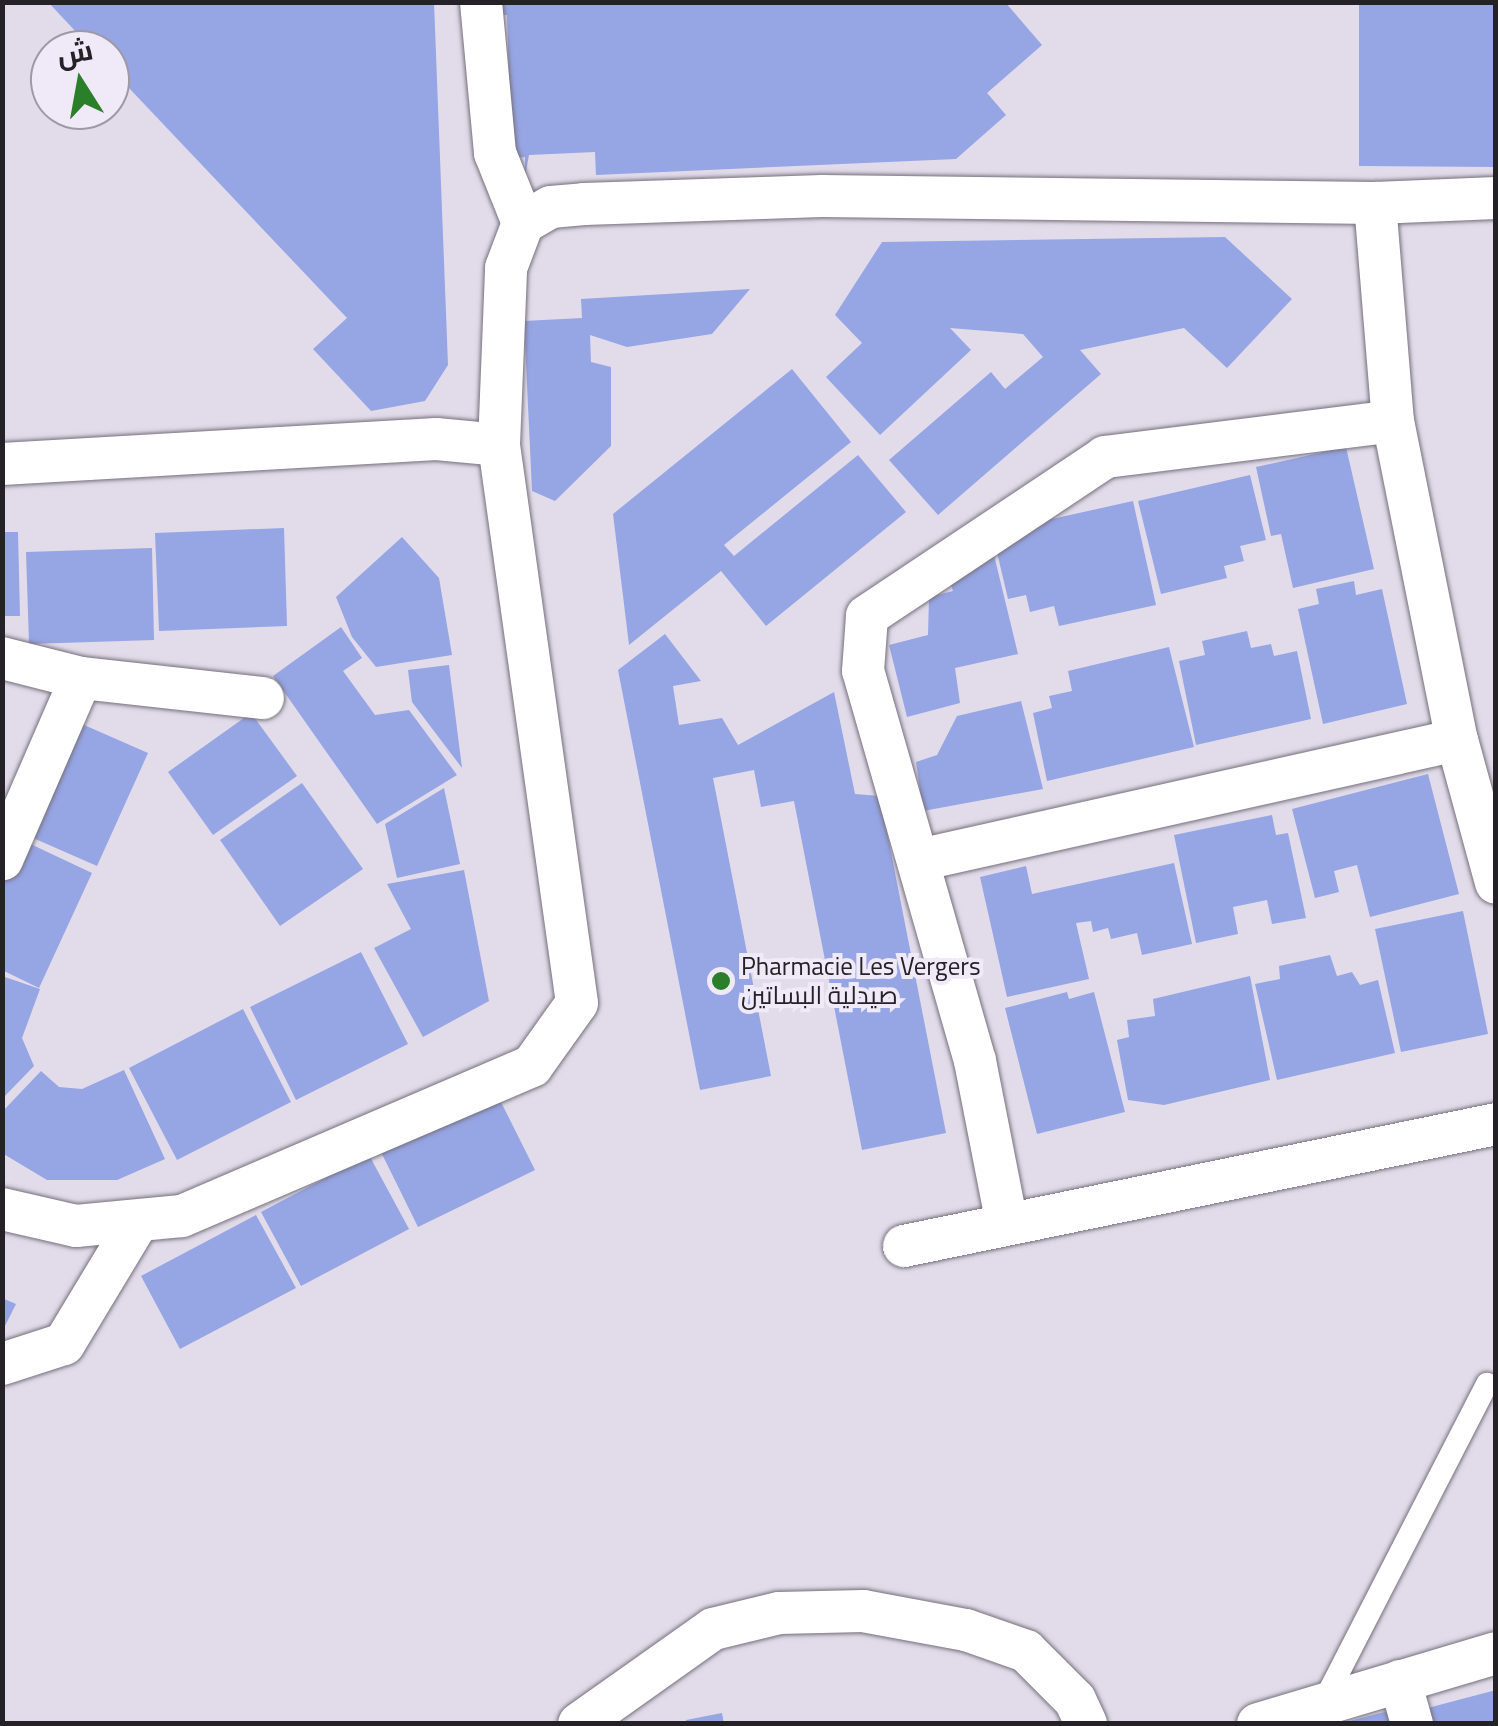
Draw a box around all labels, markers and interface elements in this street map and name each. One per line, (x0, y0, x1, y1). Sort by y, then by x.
text: ش (53, 27, 96, 77)
north arrow (30, 30, 130, 130)
place label: Pharmacie Les Vergers صيدلية البساتين (741, 952, 981, 1011)
marker: Pharmacie Les Vergers صيدلية البساتين (710, 970, 732, 992)

